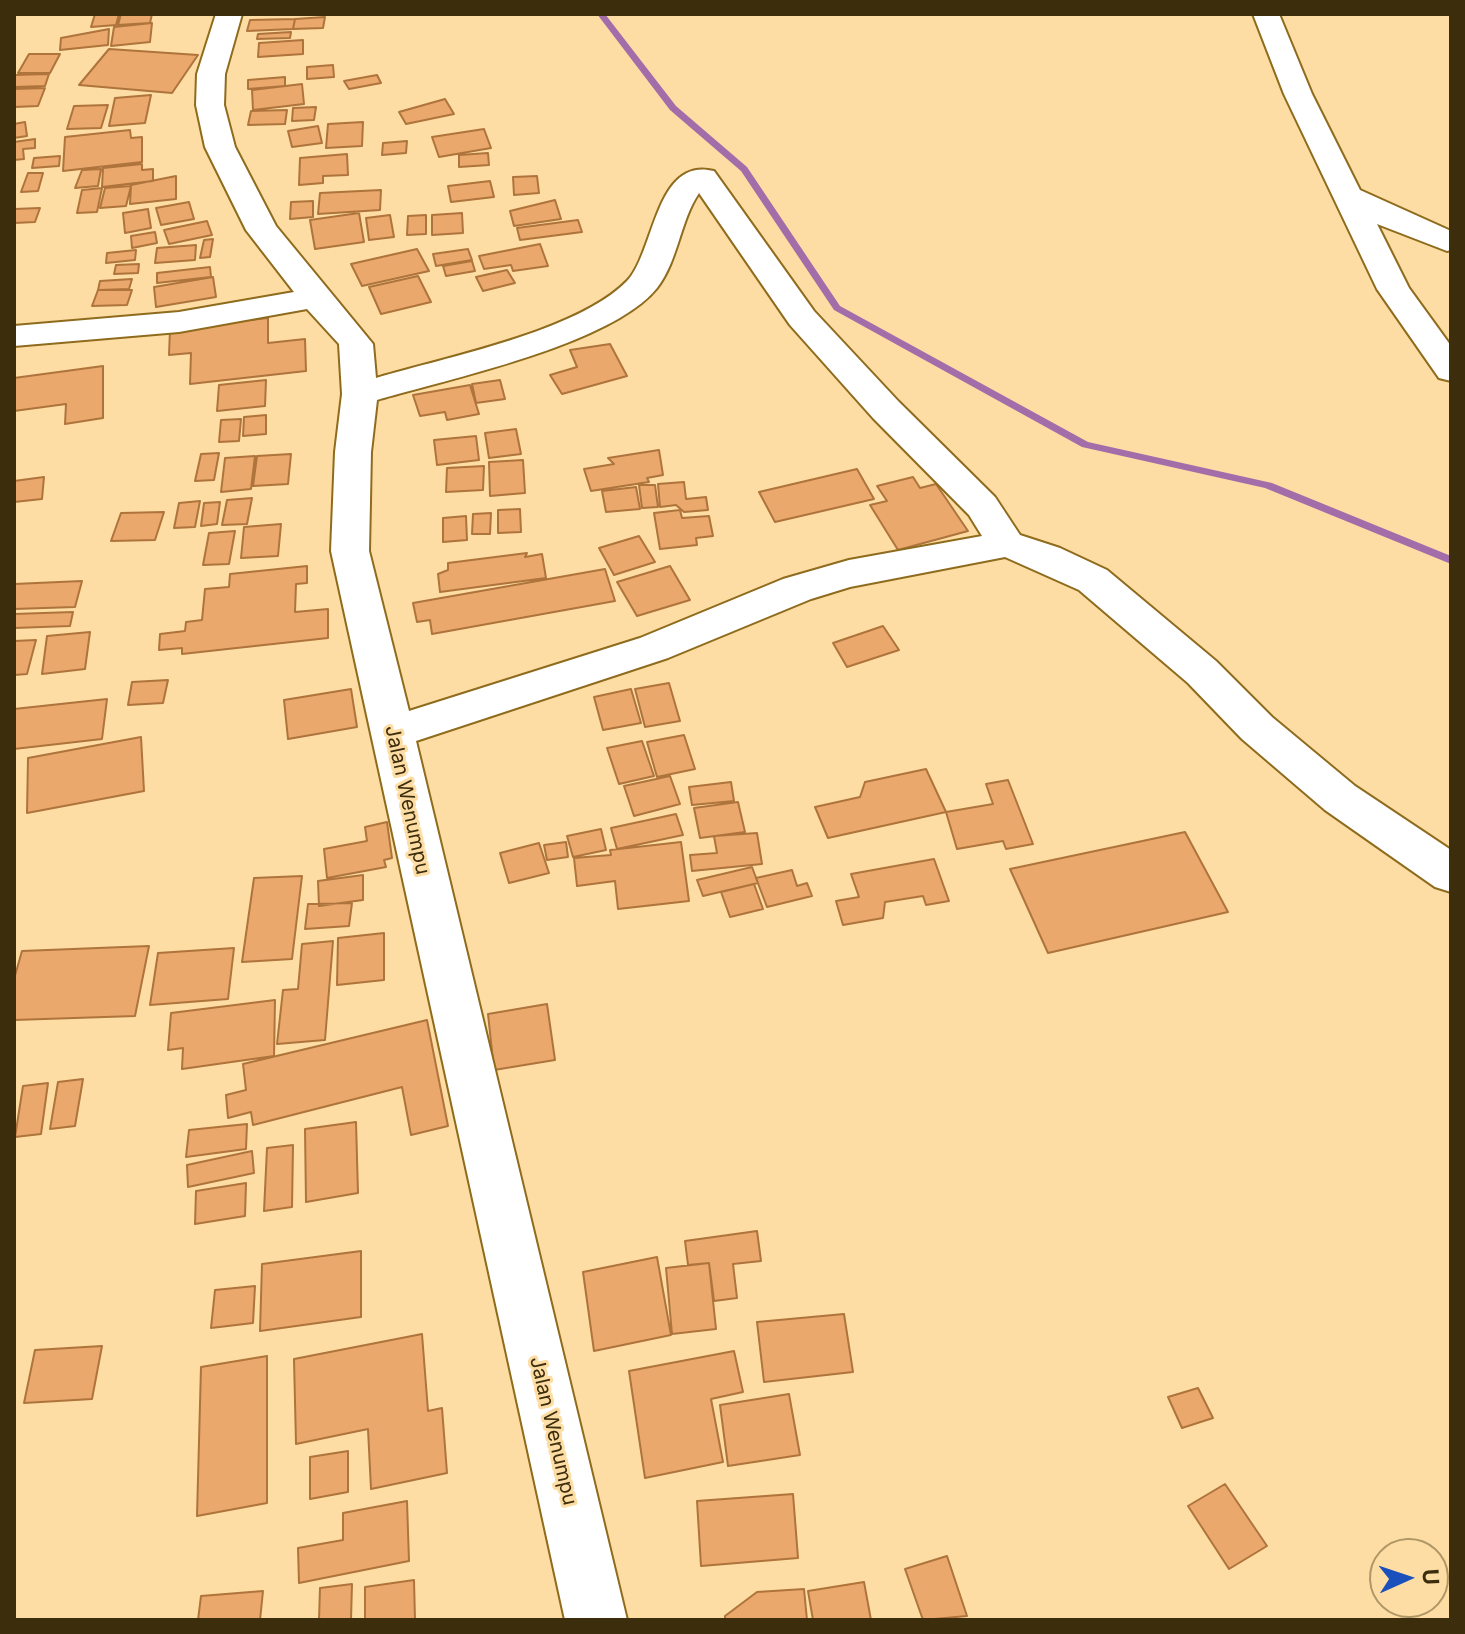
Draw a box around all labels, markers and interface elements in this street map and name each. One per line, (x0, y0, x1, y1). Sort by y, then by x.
street label: Jalan Wenumpu (379, 723, 435, 877)
street label: Jalan Wenumpu (524, 1354, 582, 1508)
north arrow (1369, 1538, 1449, 1618)
text: U (1418, 1568, 1444, 1586)

